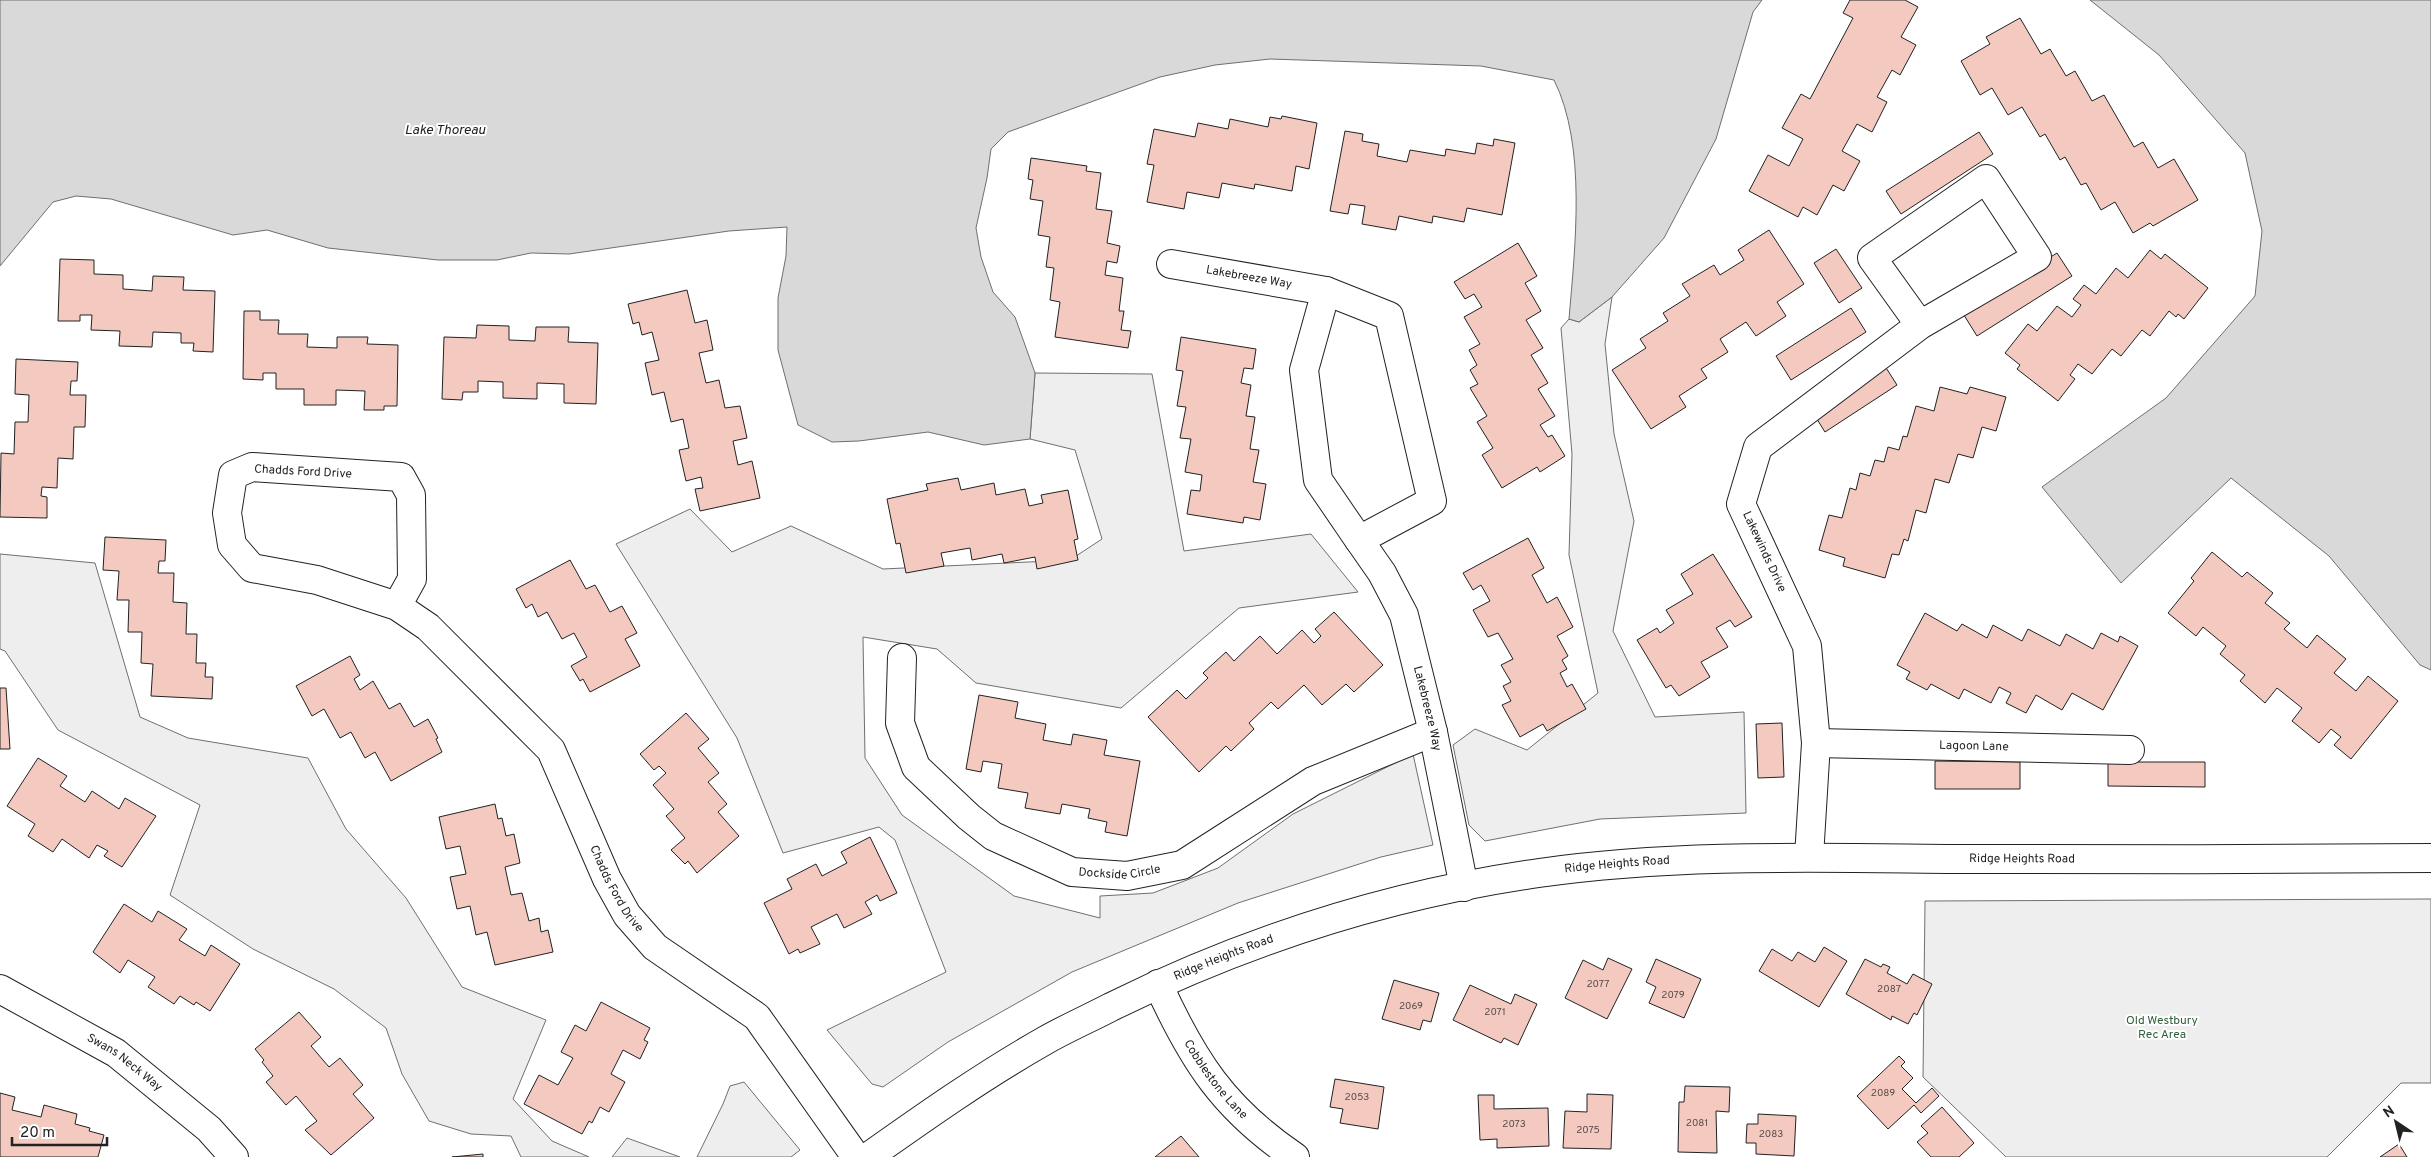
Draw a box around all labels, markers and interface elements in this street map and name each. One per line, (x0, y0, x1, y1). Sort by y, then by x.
water label: Lake Thoreau (405, 122, 486, 139)
street label: Lakebreeze Way (1205, 262, 1293, 293)
street label: Chadds Ford Drive (254, 461, 352, 483)
street label: Lakewinds Drive (1738, 509, 1790, 595)
street label: Lakebreeze Way (1409, 664, 1445, 753)
street label: Lagoon Lane (1939, 738, 2009, 755)
street label: Chadds Ford Drive (585, 843, 647, 936)
street label: Ridge Heights Road (1969, 851, 2075, 867)
street label: Ridge Heights Road (1564, 853, 1670, 878)
street label: Dockside Circle (1078, 861, 1162, 884)
street label: Ridge Heights Road (1171, 931, 1276, 985)
house number: 2077 (1586, 978, 1610, 991)
house number: 2087 (1877, 983, 1901, 996)
house number: 2079 (1661, 989, 1685, 1002)
house number: 2069 (1399, 1000, 1423, 1013)
house number: 2071 (1484, 1006, 1506, 1019)
park label: Old Westbury Rec Area (2126, 1013, 2198, 1043)
street label: Swans Neck Way (84, 1030, 165, 1095)
street label: Cobblestone Lane (1180, 1037, 1251, 1123)
house number: 2089 (1871, 1087, 1895, 1100)
house number: 2053 (1345, 1091, 1369, 1104)
north arrow (2371, 1097, 2421, 1147)
text: N (2380, 1103, 2398, 1122)
scale bar (12, 1114, 108, 1146)
house number: 2081 (1686, 1117, 1708, 1130)
house number: 2073 (1502, 1118, 1526, 1131)
text: 20 m (20, 1124, 55, 1143)
house number: 2075 (1576, 1124, 1600, 1137)
house number: 2083 (1759, 1128, 1783, 1141)

